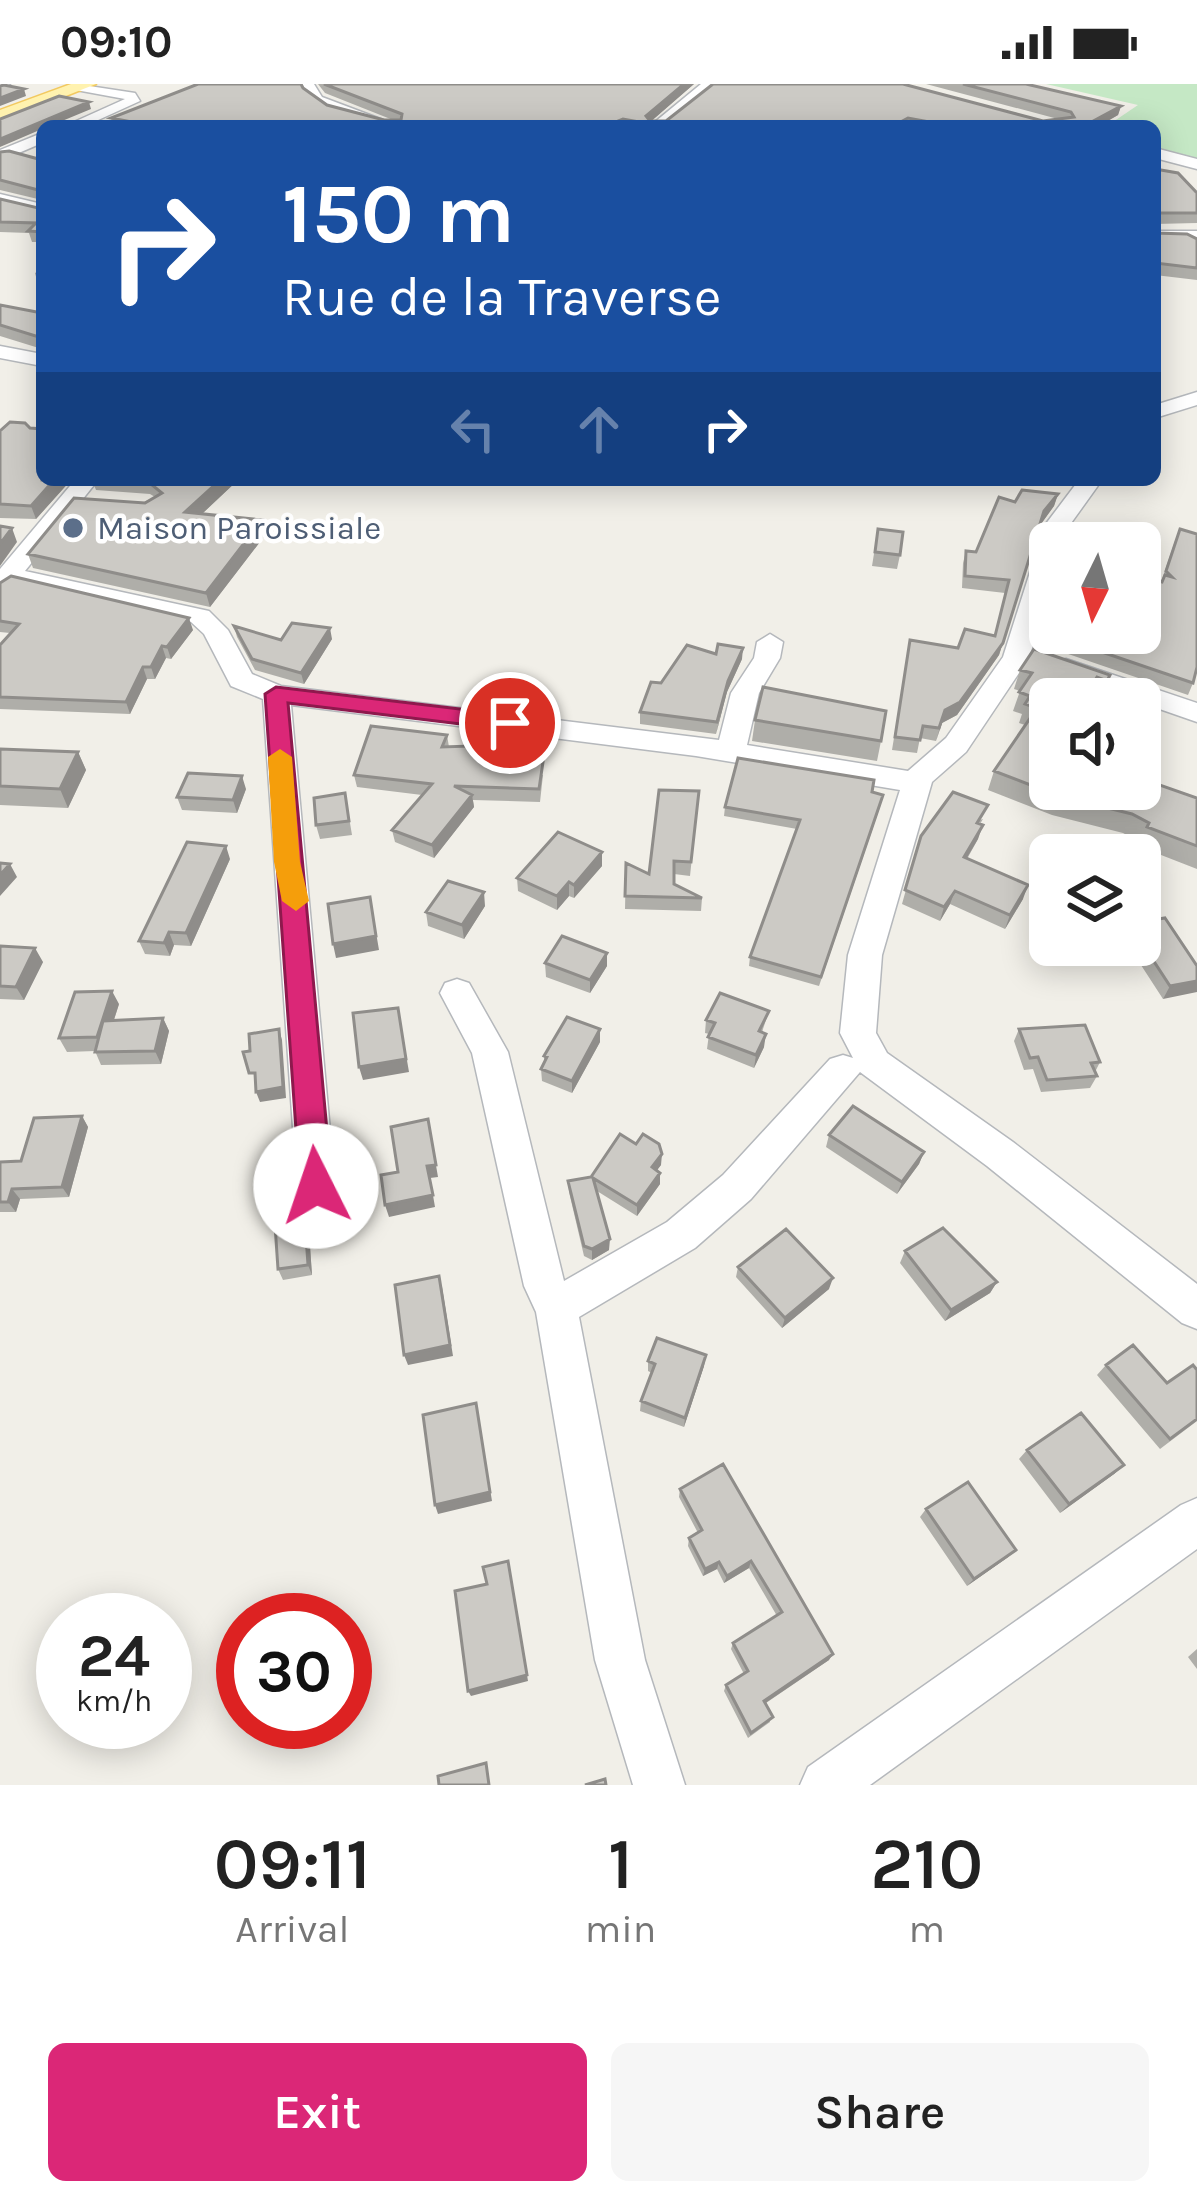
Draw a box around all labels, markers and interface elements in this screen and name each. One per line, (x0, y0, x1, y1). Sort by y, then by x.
text: 09:10 (60, 16, 173, 68)
text: 150 m (282, 165, 515, 263)
icon: right (84, 168, 240, 324)
text: Rue de la Traverse (282, 265, 721, 329)
icon: left (440, 396, 506, 462)
icon: ahead (566, 396, 632, 462)
icon: right (692, 396, 758, 462)
place label: Maison Paroissiale (97, 509, 381, 547)
marker: Maison Paroissiale (60, 515, 86, 541)
north arrow (1029, 522, 1161, 654)
map controls (1029, 522, 1161, 966)
pin (459, 672, 561, 774)
button: sound (1029, 678, 1161, 810)
icon: arrive (477, 690, 543, 756)
button: layers (1029, 834, 1161, 966)
position arrow (253, 1123, 379, 1249)
speed limit sign: 30 (216, 1593, 372, 1749)
text: 24 (78, 1621, 150, 1691)
text: km/h (76, 1683, 152, 1719)
text: 09:11 (214, 1822, 371, 1906)
text: 1 (608, 1822, 633, 1906)
text: 210 (870, 1822, 983, 1906)
text: Arrival (235, 1906, 349, 1952)
text: min (585, 1906, 656, 1952)
text: m (908, 1906, 945, 1952)
button: Exit (48, 2043, 587, 2181)
button: Share (611, 2043, 1149, 2181)

